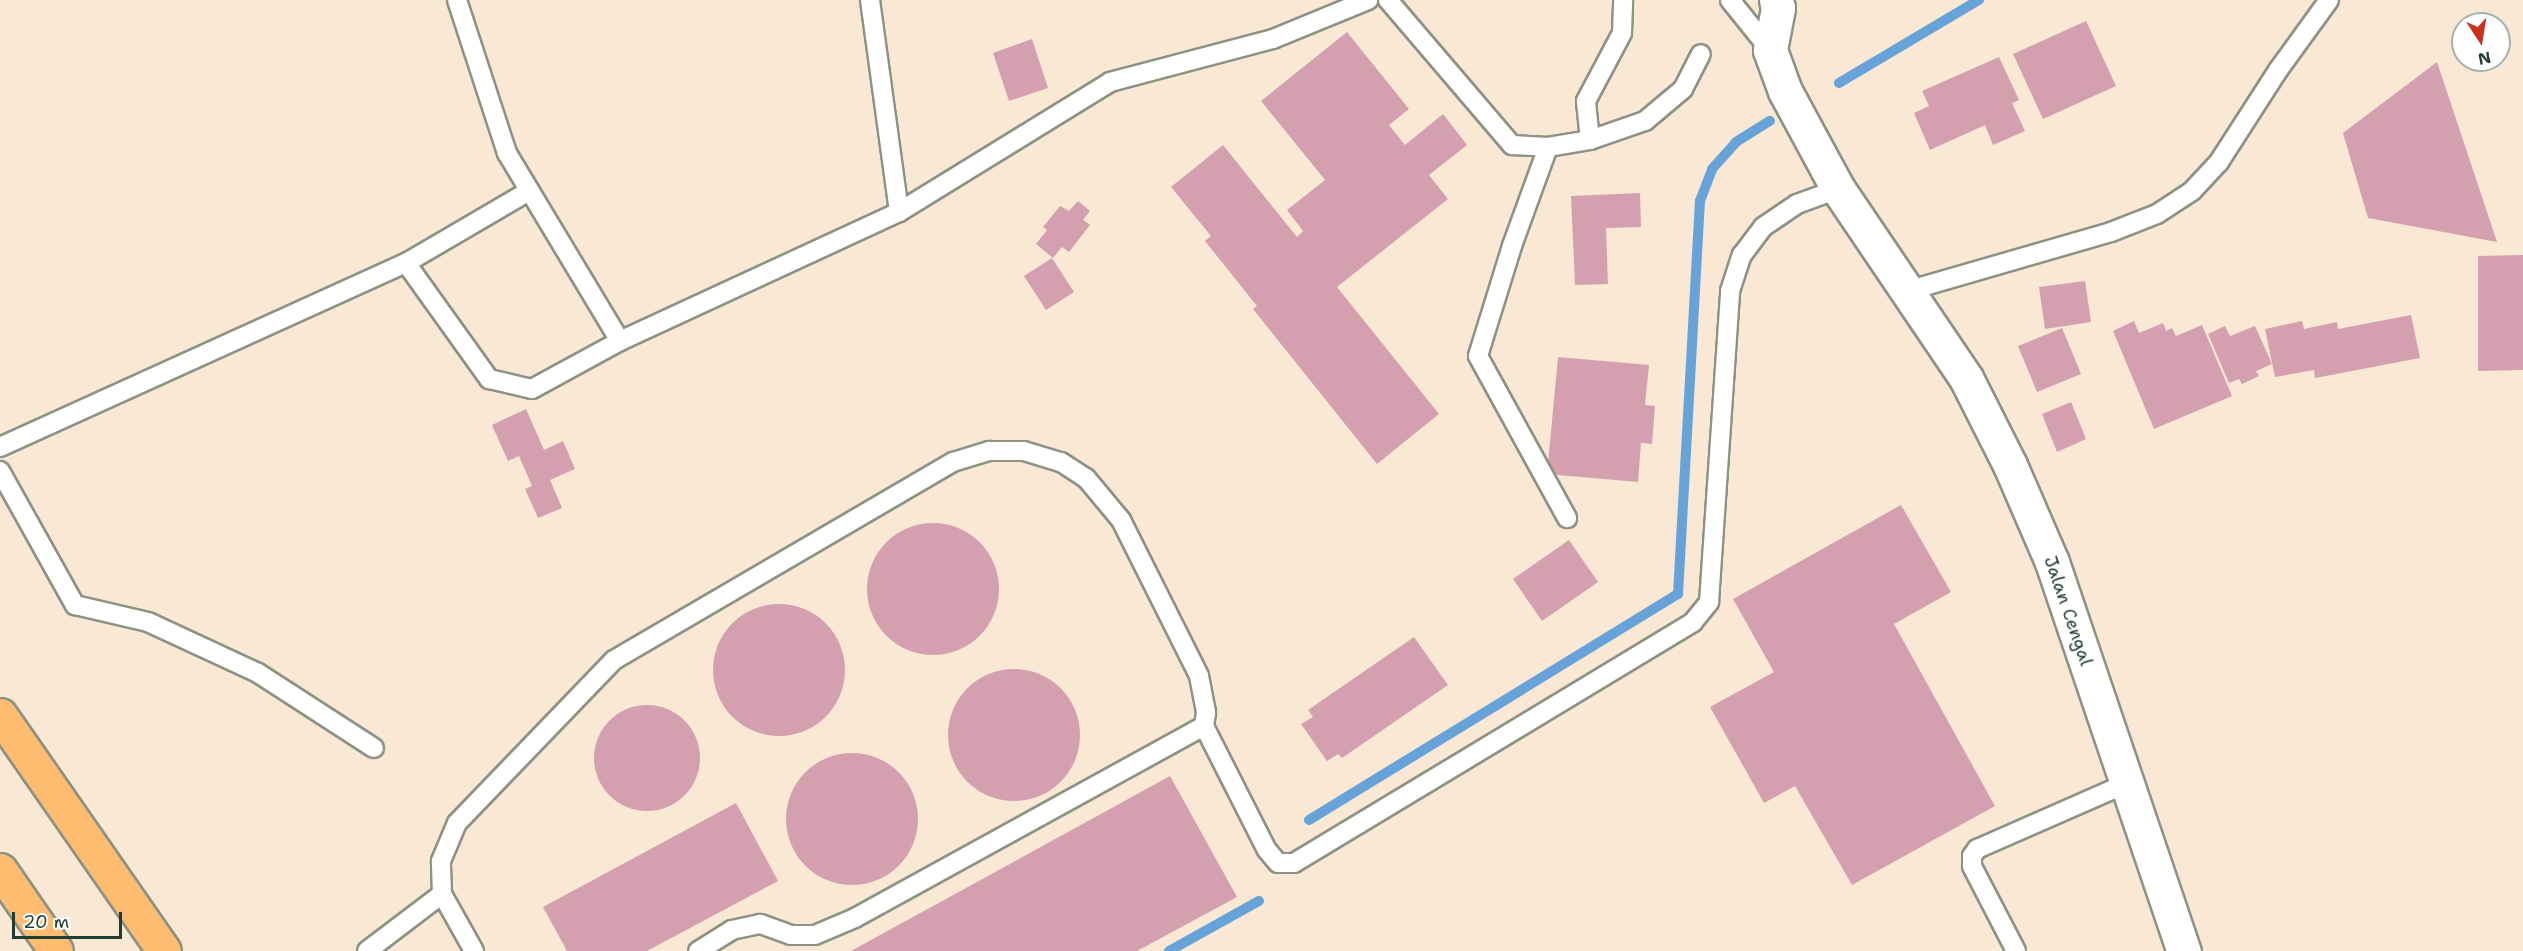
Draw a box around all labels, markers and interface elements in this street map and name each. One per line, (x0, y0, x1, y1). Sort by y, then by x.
north arrow (2451, 12, 2511, 72)
text: N (2476, 47, 2493, 70)
street label: Jalan Cengal (2039, 553, 2097, 669)
scale bar (15, 900, 124, 938)
text: 20 m (23, 910, 69, 934)

